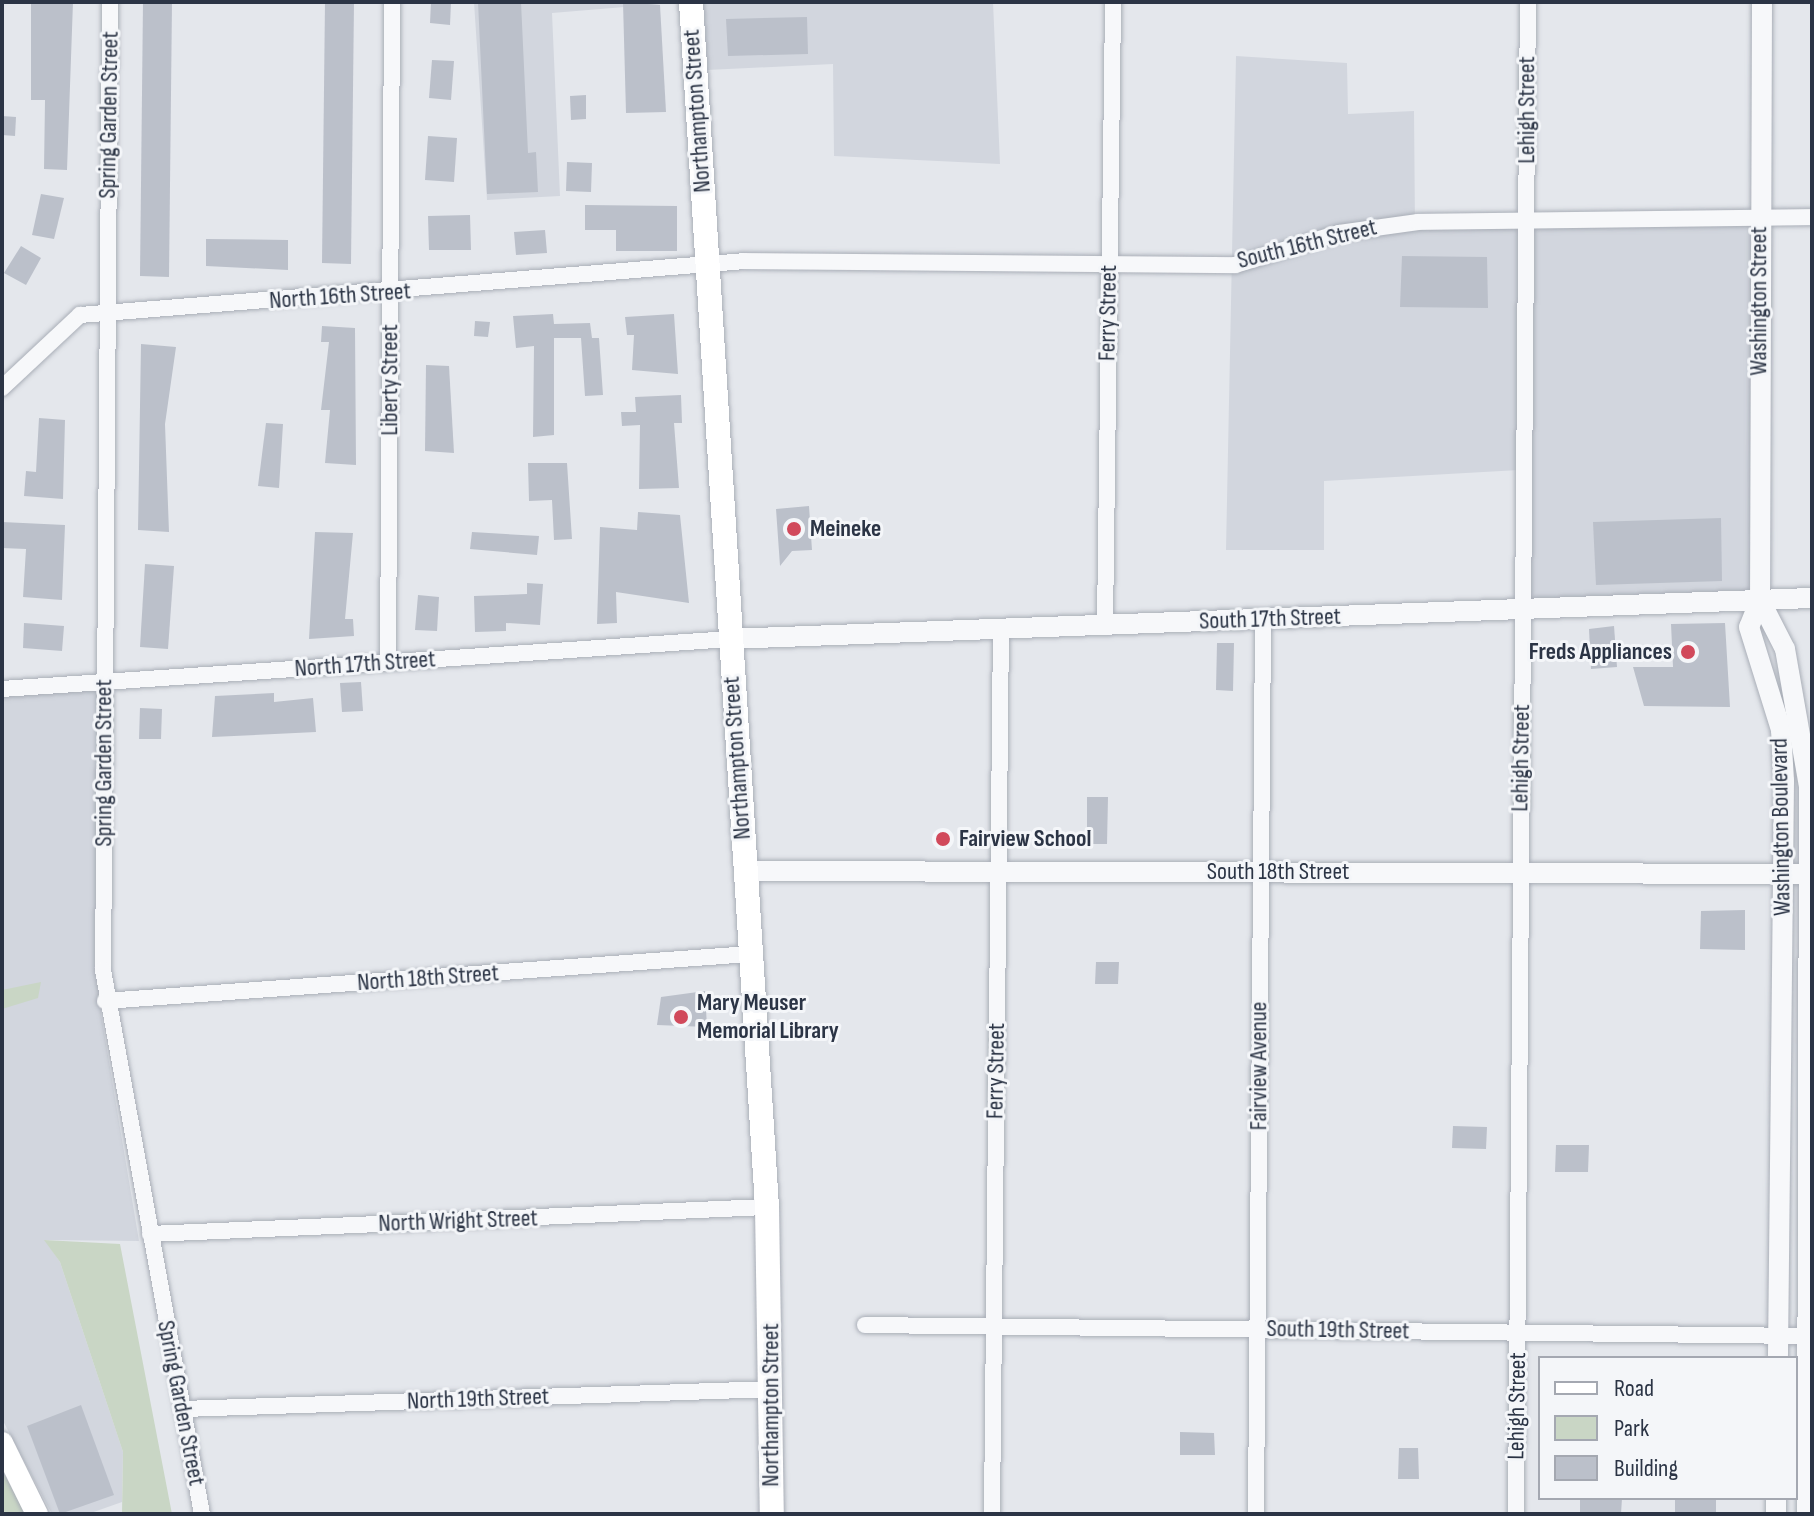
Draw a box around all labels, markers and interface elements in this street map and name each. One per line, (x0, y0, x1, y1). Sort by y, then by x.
street label: Northampton Street (677, 29, 717, 193)
street label: Spring Garden Street (93, 31, 125, 199)
street label: Lehigh Street (1513, 56, 1541, 164)
street label: South 16th Street (1234, 213, 1380, 275)
street label: Washington Street (1745, 226, 1773, 376)
street label: Ferry Street (1093, 265, 1123, 361)
street label: North 16th Street (268, 277, 412, 315)
street label: Liberty Street (376, 324, 404, 436)
place label: Meineke (810, 515, 881, 543)
marker: Meineke (785, 520, 803, 538)
street label: South 17th Street (1199, 602, 1341, 636)
place label: Freds Appliances (1529, 638, 1672, 666)
marker: Freds Appliances (1679, 643, 1697, 661)
street label: North 17th Street (294, 645, 436, 683)
street label: Northampton Street (717, 676, 757, 840)
street label: Spring Garden Street (90, 679, 118, 847)
street label: Lehigh Street (1506, 704, 1536, 812)
street label: Washington Boulevard (1765, 738, 1797, 916)
place label: Fairview School (959, 825, 1091, 853)
marker: Fairview School (934, 830, 952, 848)
street label: South 18th Street (1207, 858, 1349, 886)
street label: North 18th Street (356, 959, 500, 997)
place label: Mary Meuser Memorial Library (697, 989, 839, 1045)
street label: Fairview Avenue (1245, 1002, 1273, 1130)
marker: Mary Meuser Memorial Library (672, 1008, 690, 1026)
street label: Ferry Street (981, 1023, 1011, 1119)
street label: North Wright Street (378, 1204, 538, 1238)
street label: South 19th Street (1266, 1314, 1410, 1346)
street label: Spring Garden Street (151, 1318, 211, 1488)
street label: Northampton Street (757, 1323, 785, 1487)
street label: Lehigh Street (1502, 1352, 1532, 1460)
legend (1538, 1356, 1798, 1500)
text: Road (1614, 1374, 1654, 1403)
street label: North 19th Street (407, 1382, 549, 1416)
text: Park (1614, 1414, 1649, 1443)
text: Building (1614, 1454, 1678, 1483)

